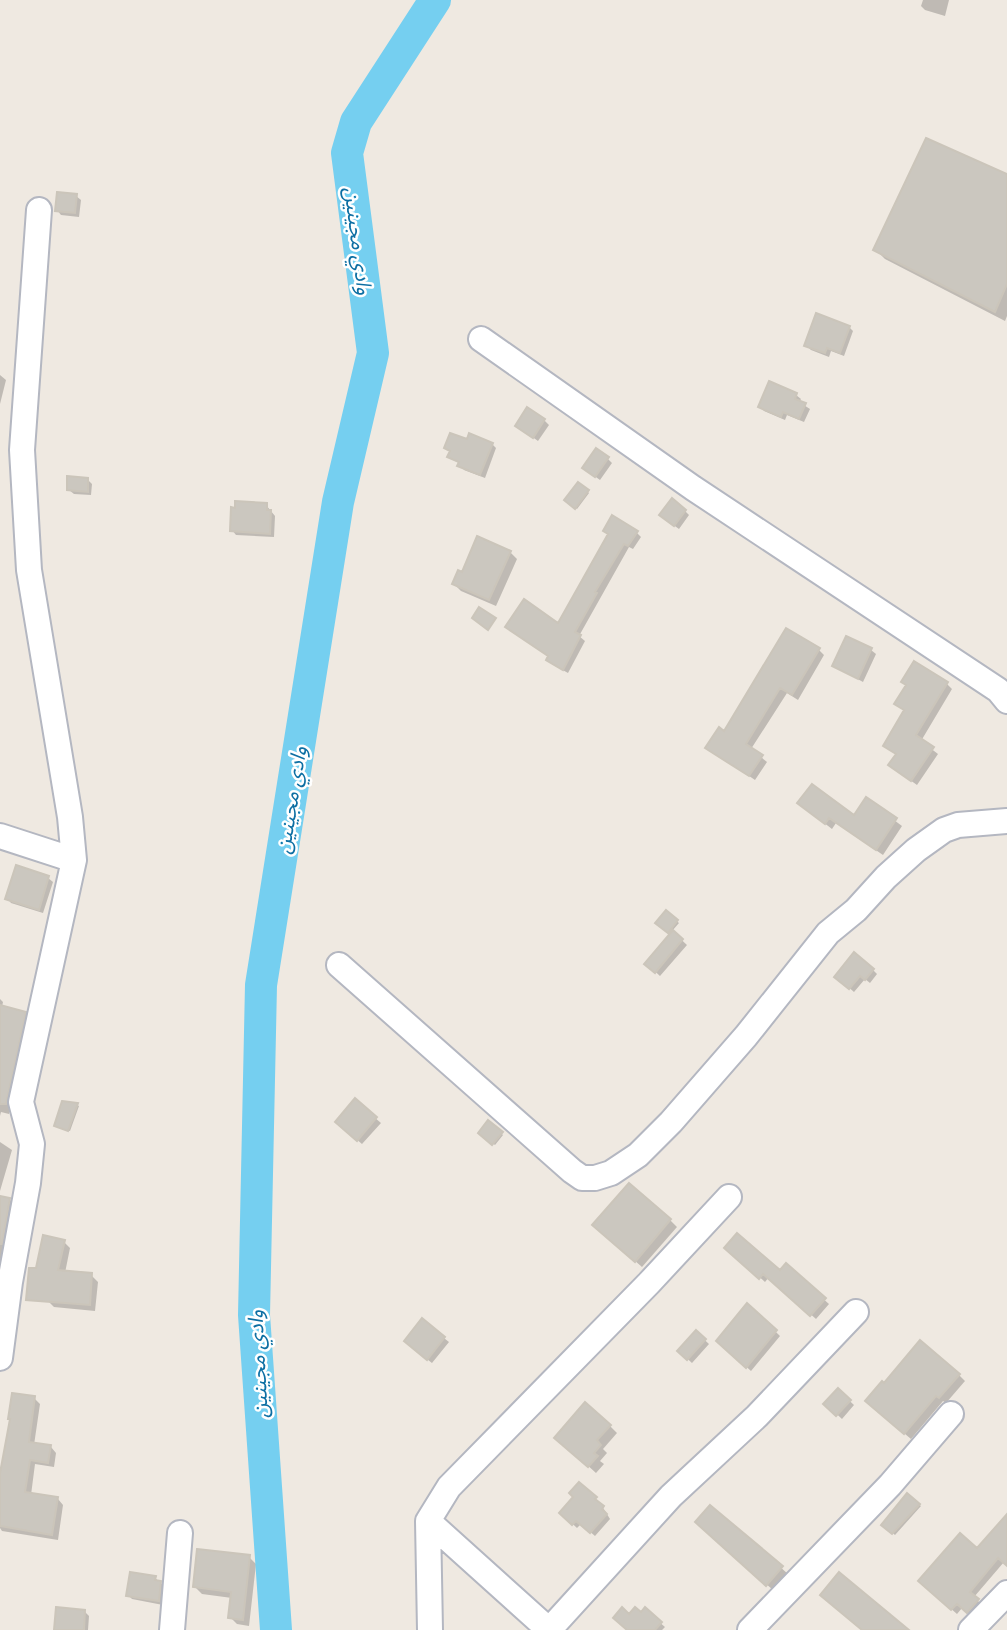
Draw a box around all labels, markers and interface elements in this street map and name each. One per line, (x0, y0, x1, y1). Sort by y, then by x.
water label: وادي مجينين (336, 186, 378, 297)
water label: وادي مجينين (269, 744, 315, 856)
water label: وادي مجينين (241, 1309, 277, 1419)

